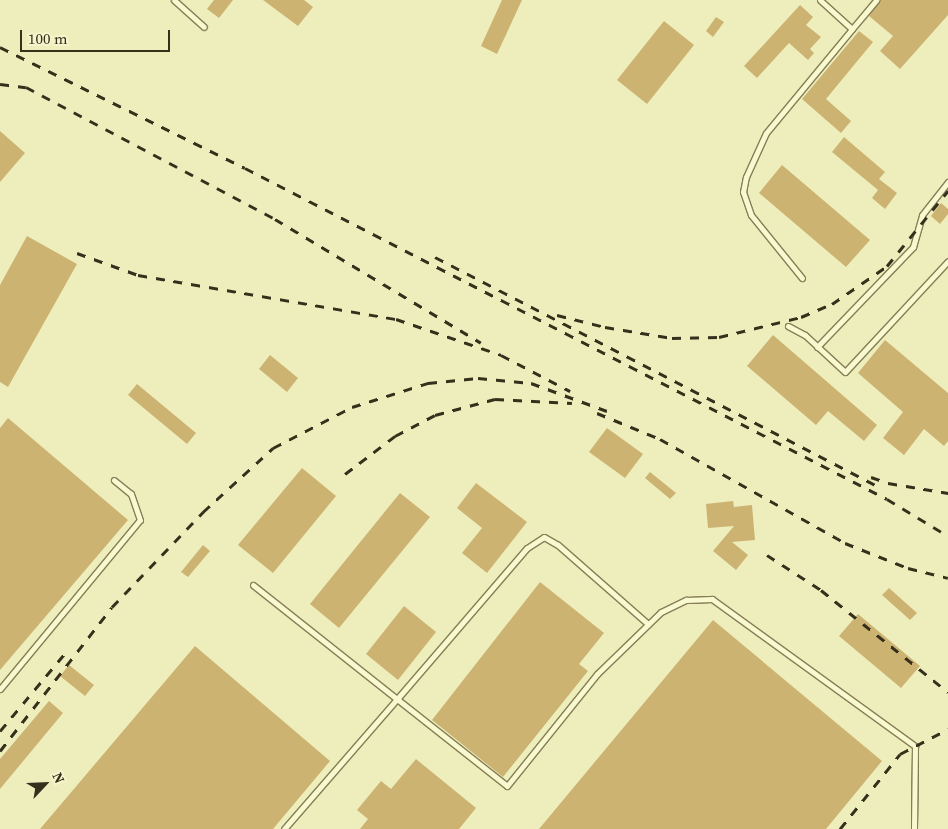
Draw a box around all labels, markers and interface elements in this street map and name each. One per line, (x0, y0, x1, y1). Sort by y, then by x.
scale bar (22, 20, 172, 52)
text: 100 m (28, 28, 68, 49)
north arrow (20, 759, 70, 809)
text: N (47, 769, 70, 787)

